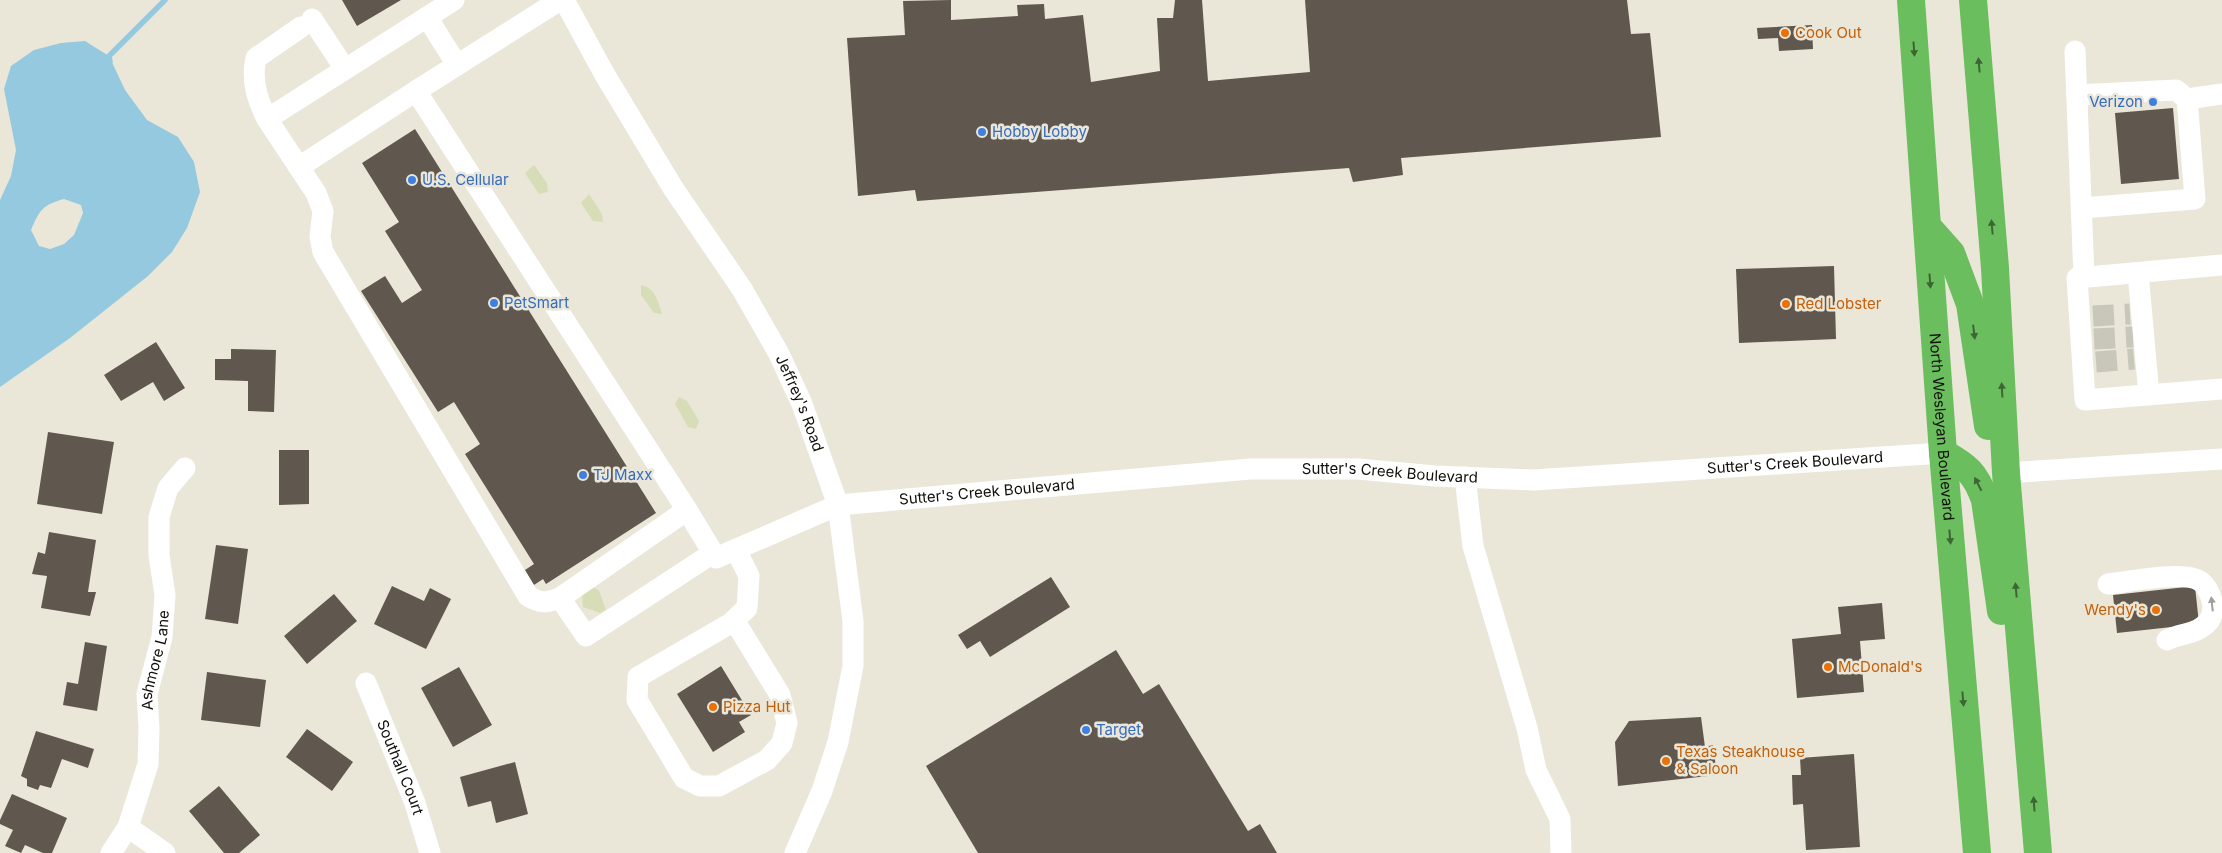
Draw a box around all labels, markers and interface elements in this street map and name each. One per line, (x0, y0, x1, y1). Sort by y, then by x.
place label: Cook Out (1795, 23, 1862, 42)
marker: Cook Out (1779, 27, 1791, 39)
one-way arrow (1911, 41, 1919, 57)
one-way arrow (1975, 57, 1983, 73)
place label: Verizon (2089, 92, 2143, 111)
marker: Verizon (2147, 96, 2159, 108)
place label: Hobby Lobby (992, 122, 1087, 141)
marker: Hobby Lobby (976, 126, 988, 138)
place label: U.S. Cellular (422, 170, 509, 189)
marker: U.S. Cellular (406, 174, 418, 186)
one-way arrow (1987, 219, 1995, 235)
one-way arrow (1927, 273, 1935, 289)
place label: PetSmart (504, 293, 569, 312)
place label: Red Lobster (1796, 294, 1882, 313)
marker: PetSmart (488, 297, 500, 309)
marker: Red Lobster (1780, 298, 1792, 310)
one-way arrow (1970, 324, 1978, 340)
street label: North Wesleyan Boulevard (1926, 332, 1959, 521)
street label: Jeffrey's Road (772, 352, 828, 454)
one-way arrow (1997, 381, 2005, 397)
street label: Sutter's Creek Boulevard (1706, 447, 1884, 478)
street label: Sutter's Creek Boulevard (1302, 459, 1478, 487)
place label: TJ Maxx (593, 465, 652, 484)
marker: TJ Maxx (577, 469, 589, 481)
street label: Sutter's Creek Boulevard (898, 474, 1076, 509)
one-way arrow (1974, 477, 1982, 491)
one-way arrow (1946, 529, 1954, 545)
one-way arrow (2012, 582, 2020, 598)
one-way arrow (2207, 596, 2215, 612)
place label: Wendy's (2084, 600, 2146, 619)
marker: Wendy's (2150, 604, 2162, 616)
street label: Ashmore Lane (137, 609, 173, 711)
place label: McDonald's (1838, 657, 1923, 676)
marker: McDonald's (1822, 661, 1834, 673)
one-way arrow (1960, 691, 1968, 707)
place label: Pizza Hut (723, 697, 790, 716)
marker: Pizza Hut (707, 701, 719, 713)
street label: Southall Court (373, 717, 428, 817)
place label: Target (1096, 720, 1141, 739)
marker: Target (1080, 724, 1092, 736)
place label: Texas Steakhouse & Saloon (1676, 742, 1805, 778)
marker: Texas Steakhouse & Saloon (1660, 755, 1672, 767)
one-way arrow (2030, 796, 2038, 812)

